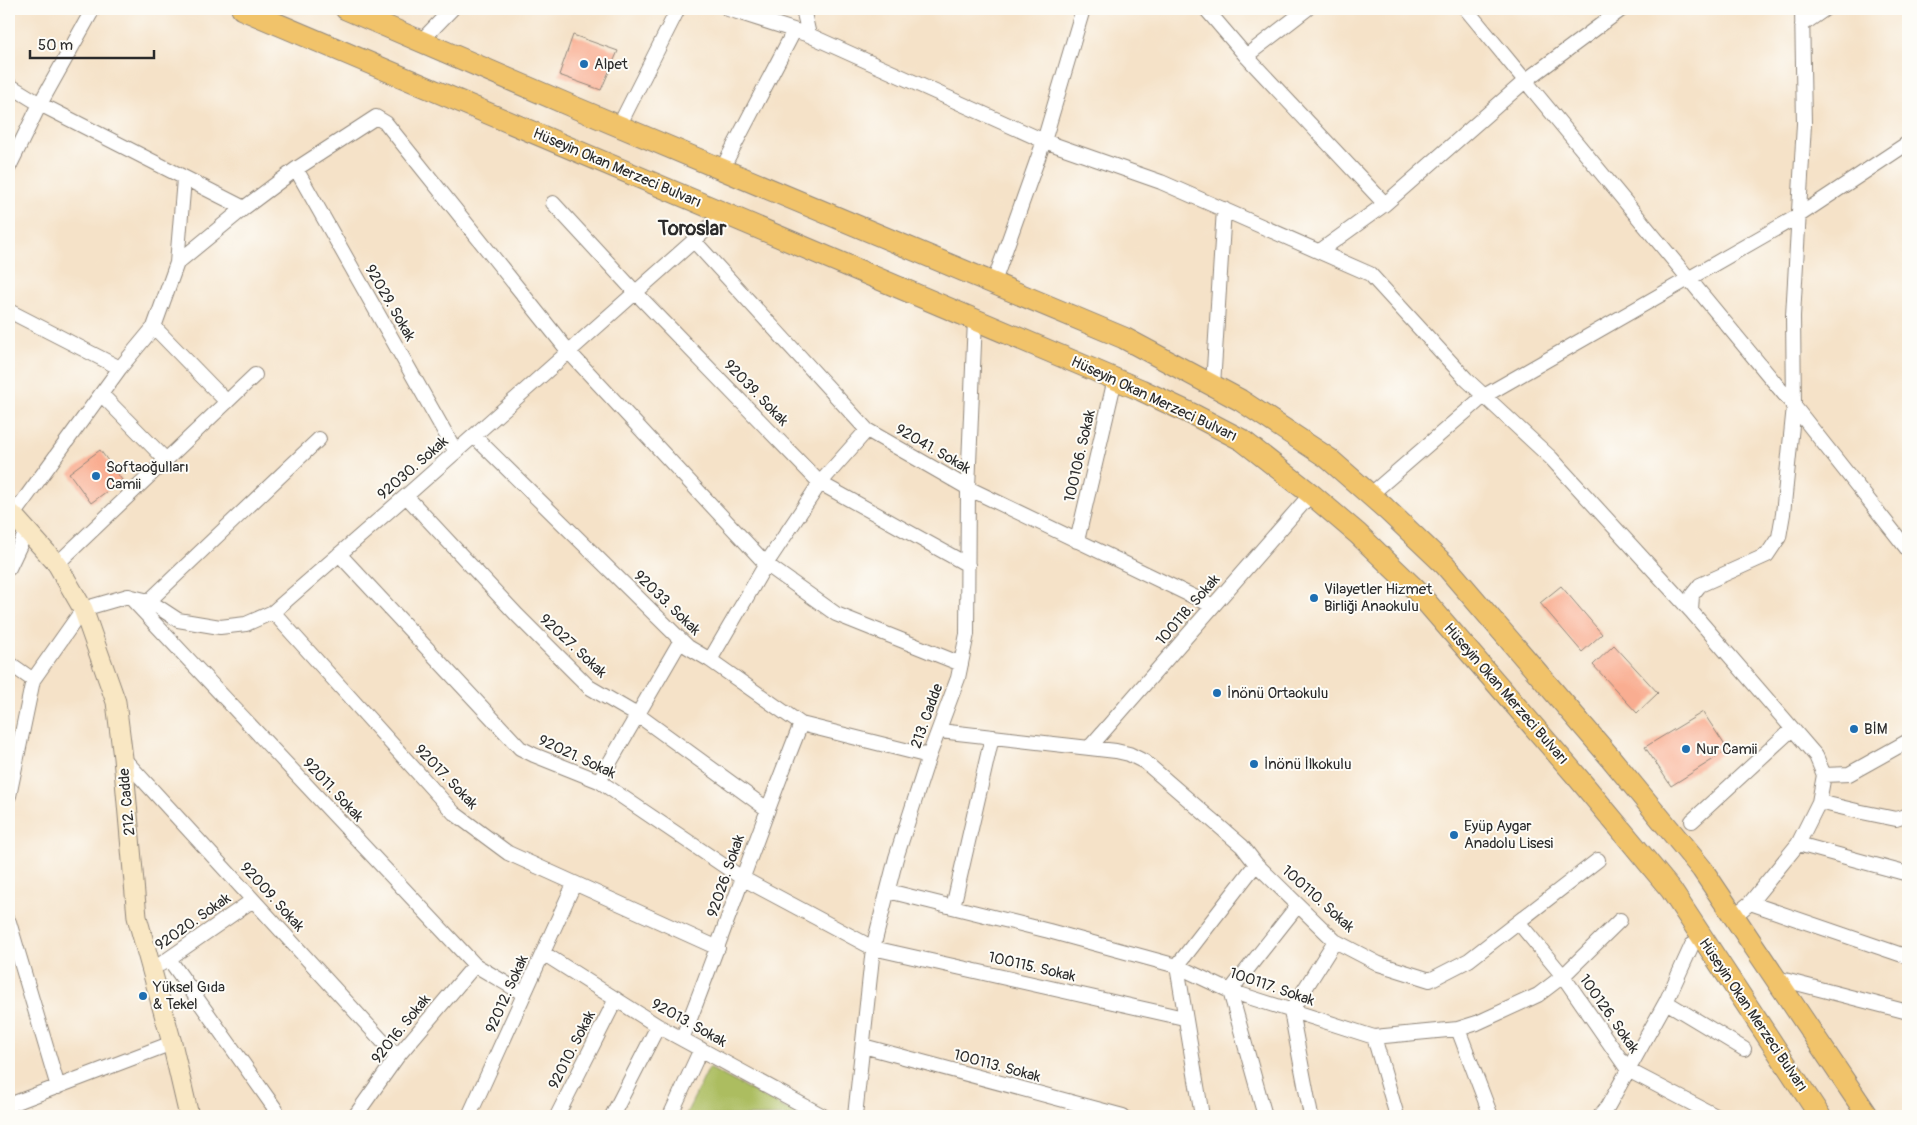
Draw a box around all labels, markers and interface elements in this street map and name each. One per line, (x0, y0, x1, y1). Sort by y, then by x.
scale bar (30, 28, 154, 60)
text: 50 m (38, 36, 73, 55)
place label: Alpet (594, 55, 629, 74)
marker: Alpet (578, 58, 590, 70)
street label: Hüseyin Okan Merzeci Bulvarı (530, 124, 704, 212)
district label: Toroslar (657, 216, 727, 241)
street label: 92029. Sokak (360, 261, 420, 345)
street label: Hüseyin Okan Merzeci Bulvarı (1068, 352, 1240, 446)
street label: 92039. Sokak (720, 356, 793, 431)
street label: 100106. Sokak (1060, 407, 1100, 504)
street label: 92041. Sokak (892, 420, 975, 479)
street label: 92030. Sokak (374, 432, 453, 504)
place label: Softaoğulları Camii (106, 458, 189, 494)
marker: Softaoğulları Camii (90, 470, 102, 482)
street label: 92033. Sokak (629, 566, 705, 640)
street label: 100118. Sokak (1152, 570, 1225, 650)
place label: Vilayetler Hizmet Birliği Anaokulu (1324, 580, 1433, 616)
marker: Vilayetler Hizmet Birliği Anaokulu (1308, 592, 1320, 604)
street label: 92027. Sokak (535, 610, 611, 683)
street label: Hüseyin Okan Merzeci Bulvarı (1439, 619, 1573, 769)
street label: 213. Cadde (907, 680, 948, 751)
place label: İnönü Ortaokulu (1227, 684, 1328, 703)
marker: İnönü Ortaokulu (1211, 687, 1223, 699)
place label: BİM (1864, 720, 1888, 739)
marker: BİM (1848, 723, 1860, 735)
street label: 92021. Sokak (535, 731, 619, 784)
place label: Nur Camii (1696, 740, 1758, 759)
street label: 92017. Sokak (410, 741, 482, 814)
marker: Nur Camii (1680, 743, 1692, 755)
street label: 92011. Sokak (298, 754, 368, 827)
place label: İnönü İlkokulu (1264, 755, 1351, 774)
marker: İnönü İlkokulu (1248, 758, 1260, 770)
street label: 212. Cadde (115, 767, 139, 837)
place label: Eyüp Aygar Anadolu Lisesi (1464, 817, 1554, 853)
marker: Eyüp Aygar Anadolu Lisesi (1448, 829, 1460, 841)
street label: 92026. Sokak (703, 831, 749, 920)
street label: 92009. Sokak (236, 858, 309, 936)
street label: 100110. Sokak (1278, 861, 1359, 937)
street label: 92020. Sokak (152, 889, 235, 955)
street label: Hüseyin Okan Merzeci Bulvarı (1694, 935, 1812, 1095)
street label: 100115. Sokak (986, 948, 1078, 986)
street label: 92012. Sokak (481, 951, 533, 1036)
street label: 100117. Sokak (1227, 964, 1318, 1011)
street label: 100126. Sokak (1575, 971, 1644, 1058)
place label: Yüksel Gıda & Tekel (152, 978, 225, 1014)
marker: Yüksel Gıda & Tekel (137, 990, 149, 1002)
street label: 92016. Sokak (367, 990, 435, 1068)
street label: 92013. Sokak (648, 994, 731, 1052)
street label: 92010. Sokak (544, 1007, 600, 1092)
street label: 100113. Sokak (951, 1045, 1043, 1087)

